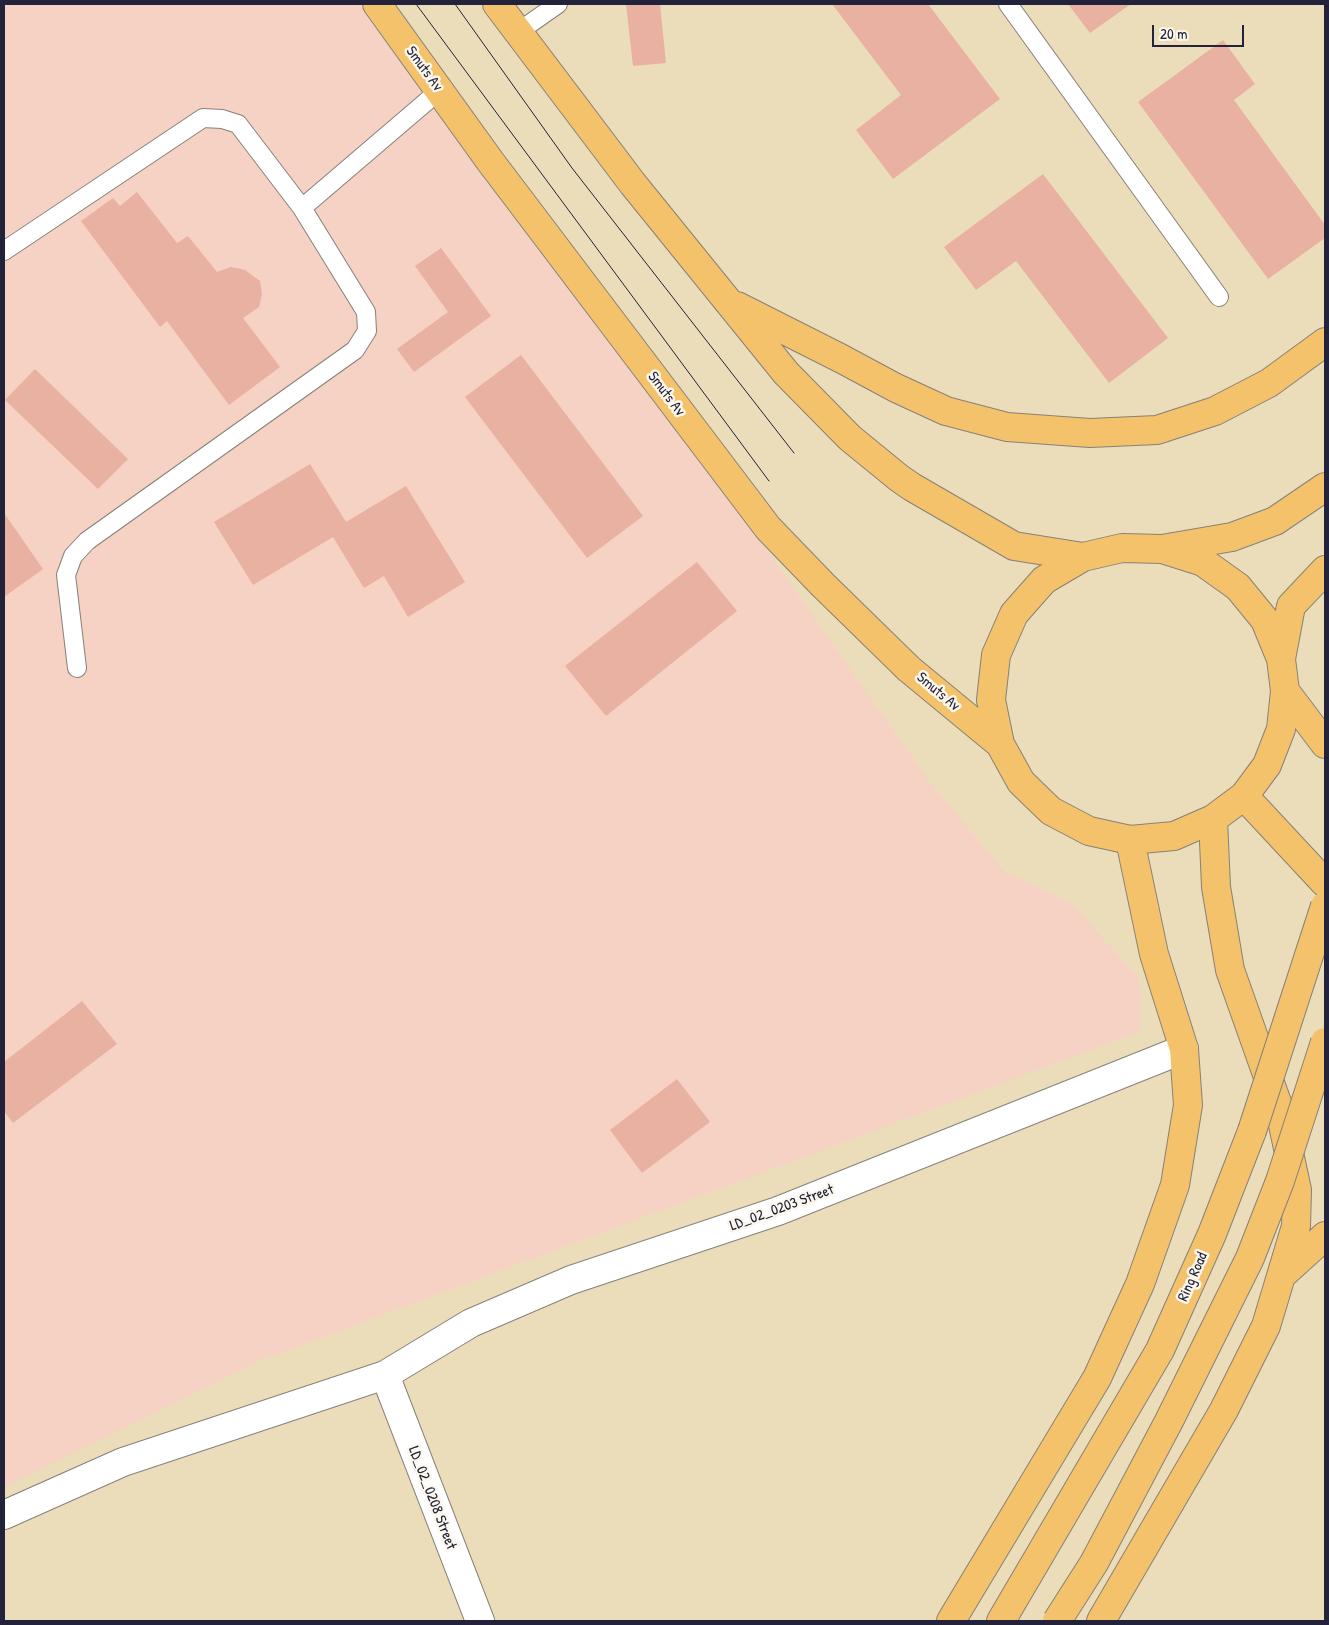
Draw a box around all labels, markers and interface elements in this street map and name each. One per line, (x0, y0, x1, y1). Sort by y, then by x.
scale bar (1154, 15, 1246, 47)
text: 20 m (1160, 23, 1187, 44)
street label: Smuts Av (402, 43, 446, 95)
street label: Smuts Av (644, 368, 688, 420)
street label: Smuts Av (913, 669, 963, 715)
street label: LD_02_0203 Street (728, 1181, 836, 1235)
street label: Ring Road (1174, 1250, 1212, 1304)
street label: LD_02_0208 Street (404, 1444, 460, 1552)

